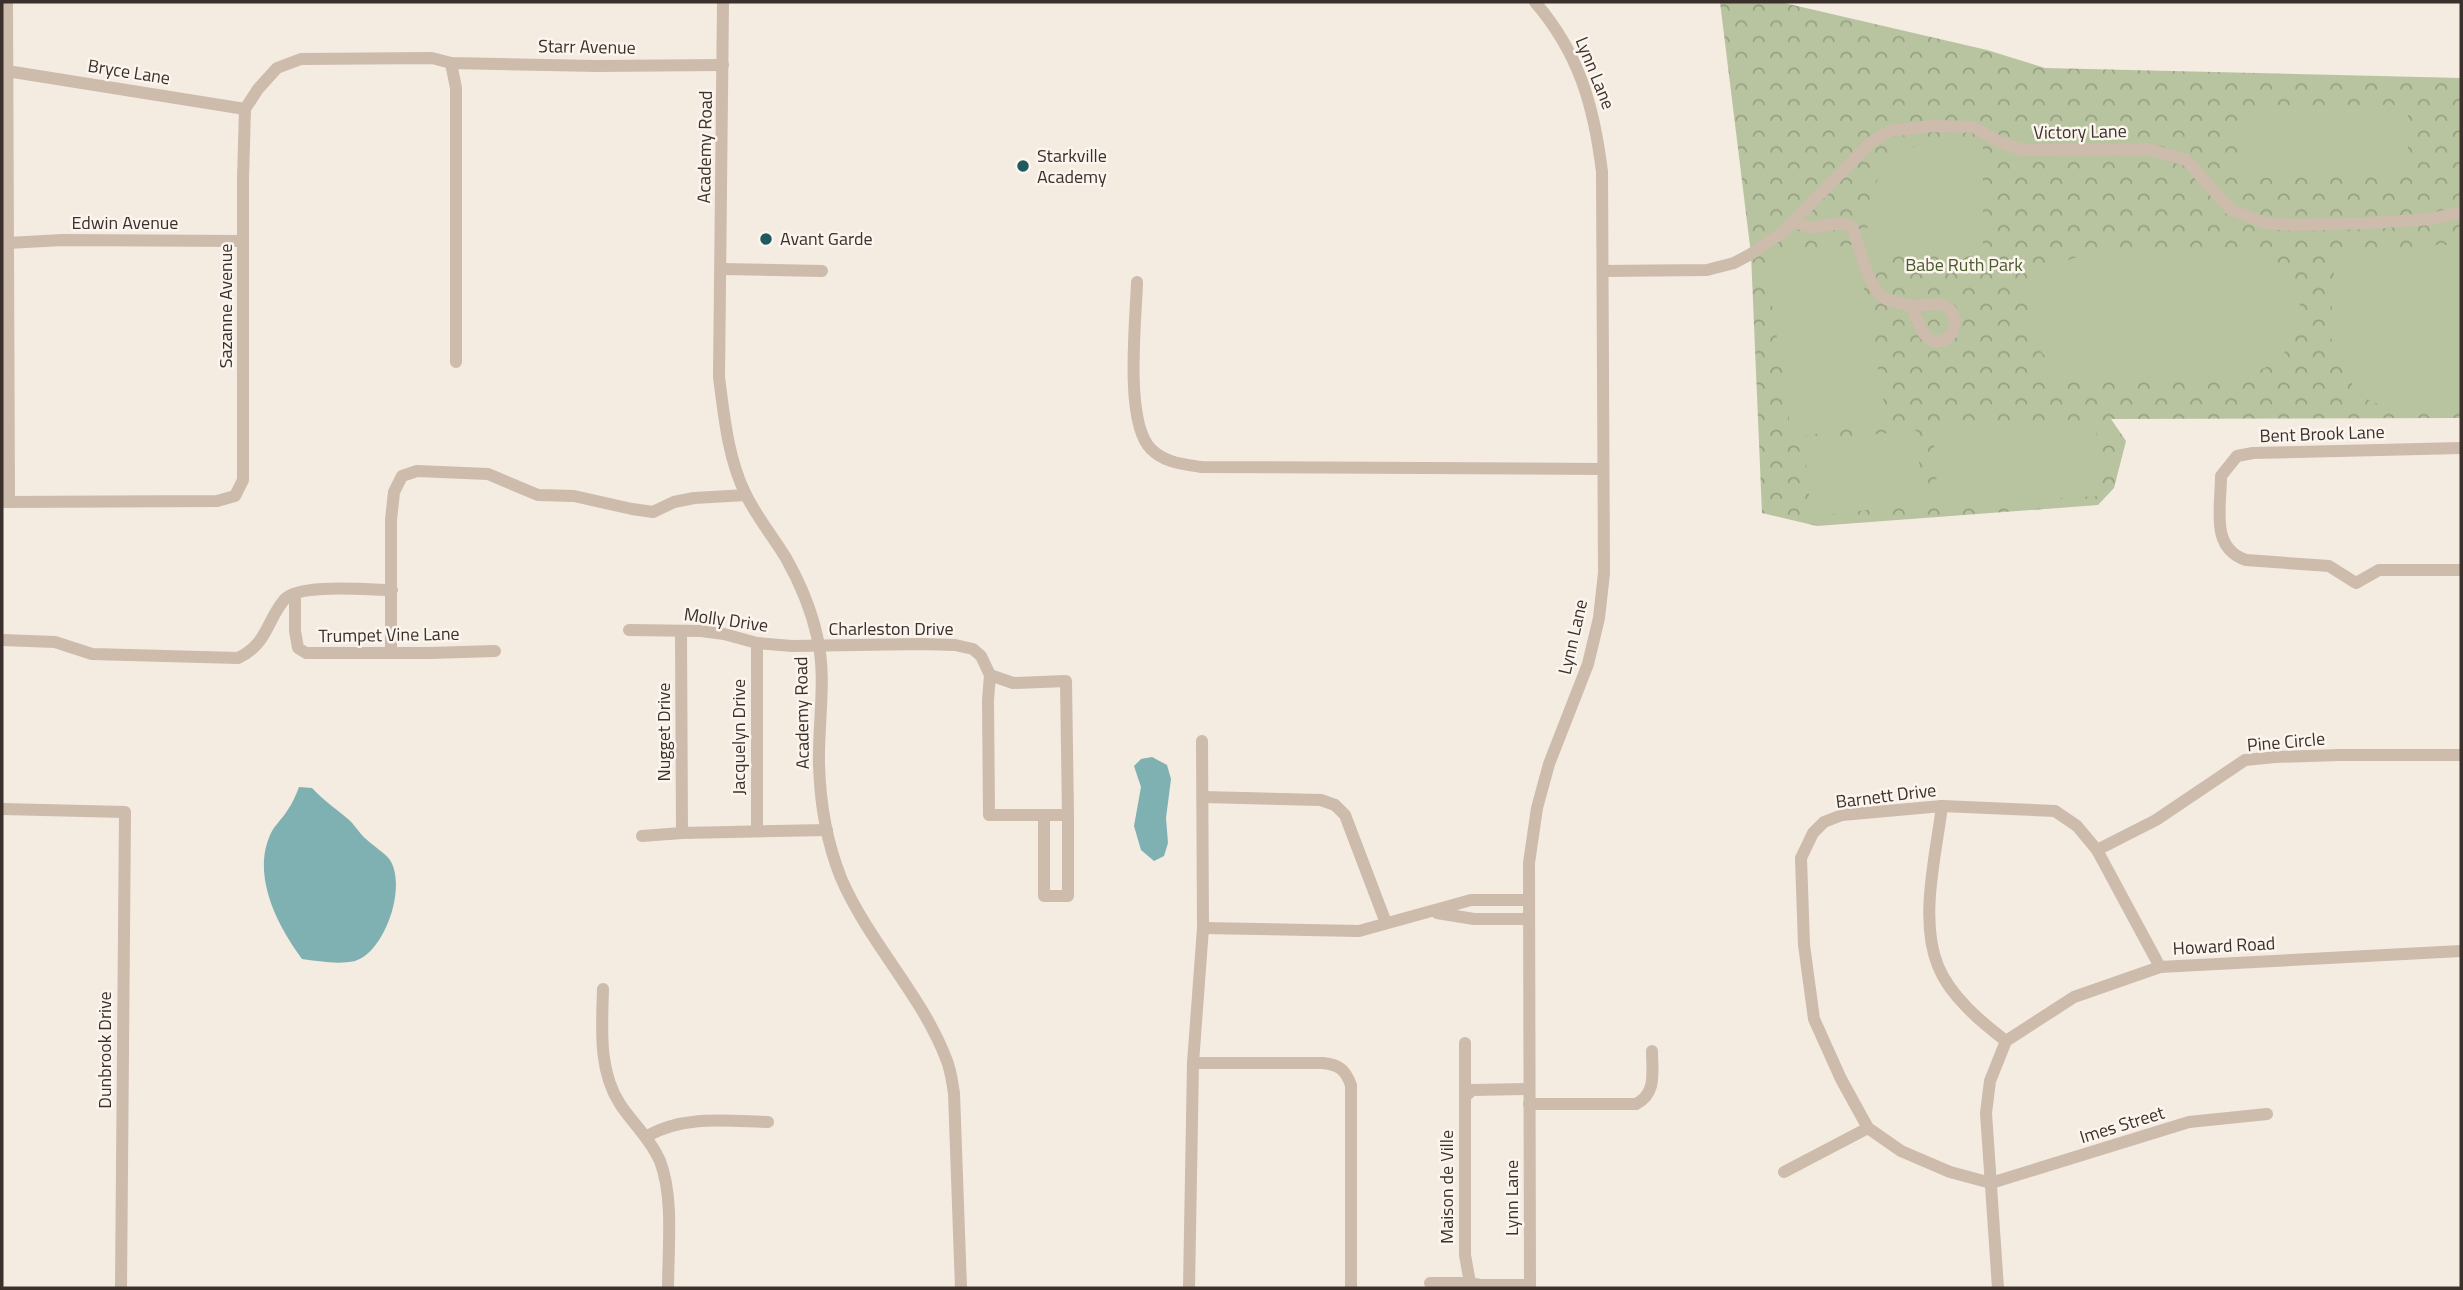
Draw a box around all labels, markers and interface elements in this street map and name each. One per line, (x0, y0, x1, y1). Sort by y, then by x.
street label: Starr Avenue (538, 32, 636, 61)
street label: Lynn Lane (1569, 32, 1622, 113)
street label: Bryce Lane (86, 52, 172, 91)
street label: Academy Road (690, 90, 719, 204)
street label: Victory Lane (2033, 117, 2127, 146)
place label: Starkville Academy (1037, 142, 1107, 190)
marker: Starkville Academy (1015, 158, 1031, 174)
street label: Edwin Avenue (72, 209, 178, 236)
place label: Avant Garde (780, 225, 873, 252)
marker: Avant Garde (758, 231, 774, 247)
street label: Sazanne Avenue (212, 244, 239, 368)
park label: Babe Ruth Park (1905, 251, 2023, 278)
street label: Bent Brook Lane (2259, 418, 2385, 449)
street label: Lynn Lane (1551, 597, 1594, 677)
street label: Molly Drive (682, 600, 770, 639)
street label: Charleston Drive (828, 615, 954, 642)
street label: Trumpet Vine Lane (318, 620, 460, 649)
street label: Academy Road (787, 656, 816, 770)
street label: Jacquelyn Drive (725, 679, 752, 795)
street label: Nugget Drive (650, 683, 677, 781)
street label: Pine Circle (2246, 725, 2326, 758)
street label: Barnett Drive (1834, 776, 1938, 815)
street label: Howard Road (2172, 929, 2276, 962)
street label: Dunbrook Drive (91, 991, 118, 1109)
street label: Imes Street (2076, 1099, 2168, 1150)
street label: Maison de Ville (1433, 1130, 1460, 1244)
street label: Lynn Lane (1498, 1160, 1525, 1236)

